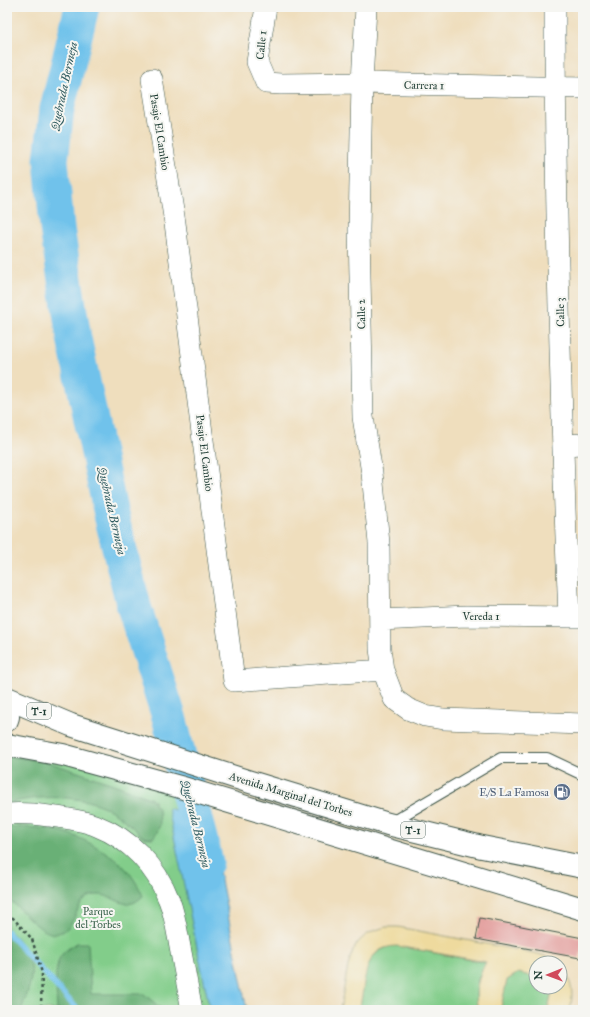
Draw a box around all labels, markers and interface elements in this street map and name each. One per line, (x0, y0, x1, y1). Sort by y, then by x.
street label: Calle 1 (253, 30, 269, 60)
water label: Quebrada Bermeja (48, 40, 81, 133)
street label: Carrera 1 (404, 79, 444, 92)
street label: Pasaje El Cambio (147, 93, 172, 172)
street label: Calle 3 (554, 297, 567, 327)
street label: Calle 2 (355, 298, 368, 329)
street label: Pasaje El Cambio (193, 414, 216, 493)
water label: Quebrada Bermeja (94, 465, 129, 557)
street label: Vereda 1 (462, 610, 499, 623)
road number: T-1 (27, 703, 51, 719)
street label: Avenida Marginal del Torbes (227, 769, 354, 819)
water label: Quebrada Bermeja (177, 778, 214, 870)
fuel station icon: E/S La Famosa (552, 782, 572, 802)
place label: E/S La Famosa (479, 786, 549, 799)
road number: T-1 (401, 822, 425, 838)
park label: Parque del Torbes (75, 905, 121, 931)
north arrow (528, 955, 568, 995)
text: N (532, 970, 545, 980)

